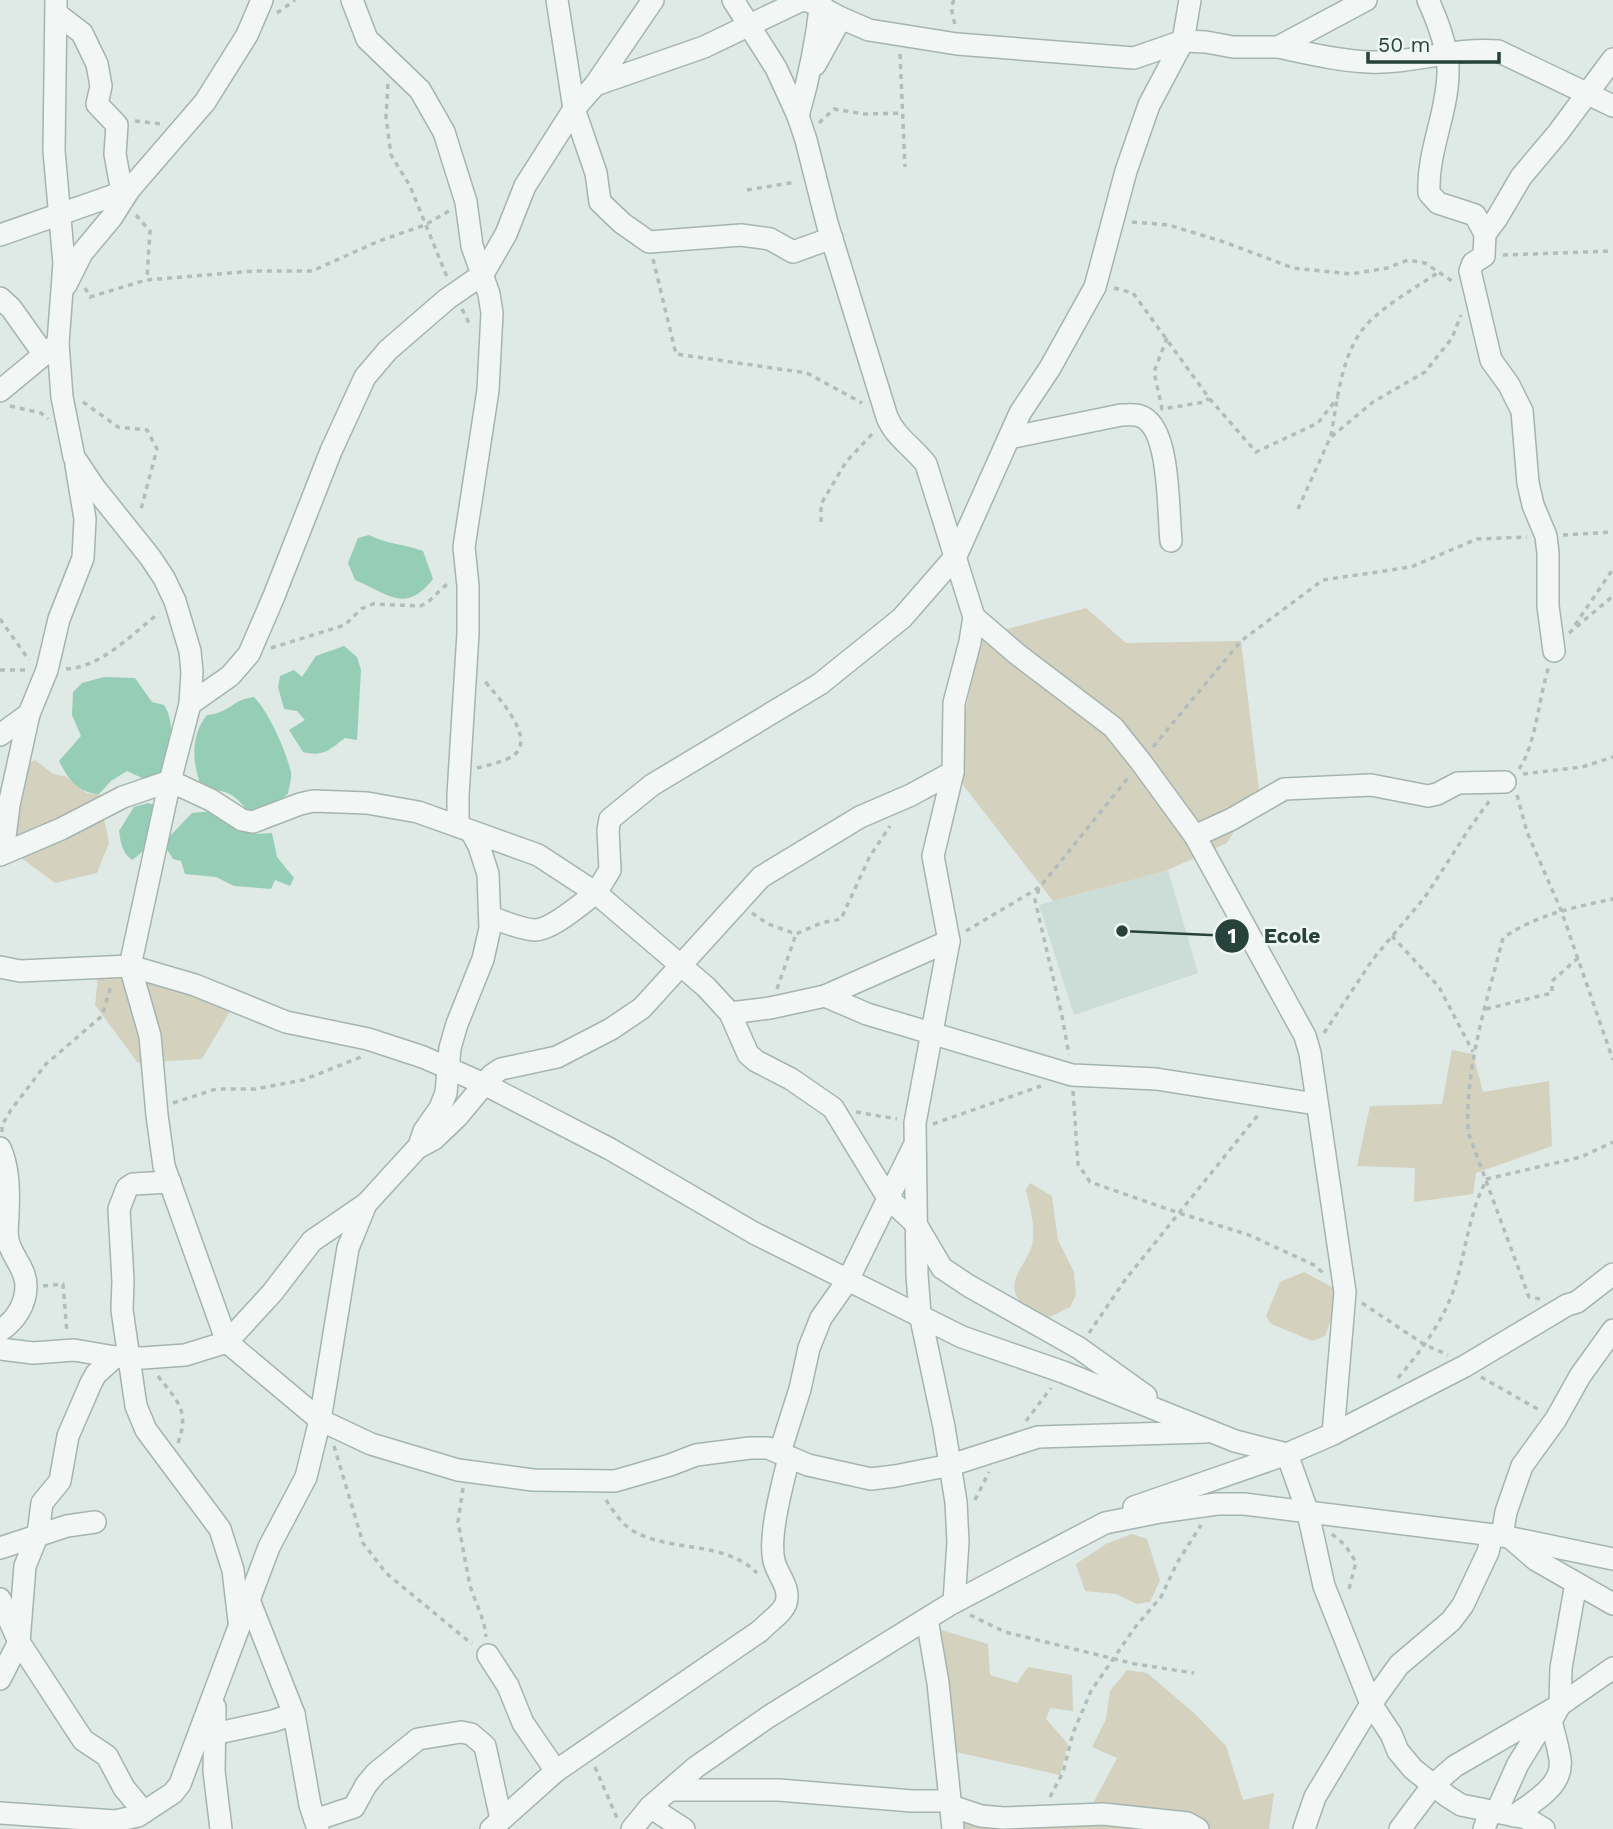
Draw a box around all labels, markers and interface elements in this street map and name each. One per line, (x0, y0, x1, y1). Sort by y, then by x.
scale bar (1368, 21, 1499, 65)
text: 50 m (1378, 32, 1430, 57)
callout: Ecole (1215, 915, 1334, 957)
text: 1 (1227, 923, 1237, 948)
text: Ecole (1264, 923, 1320, 948)

